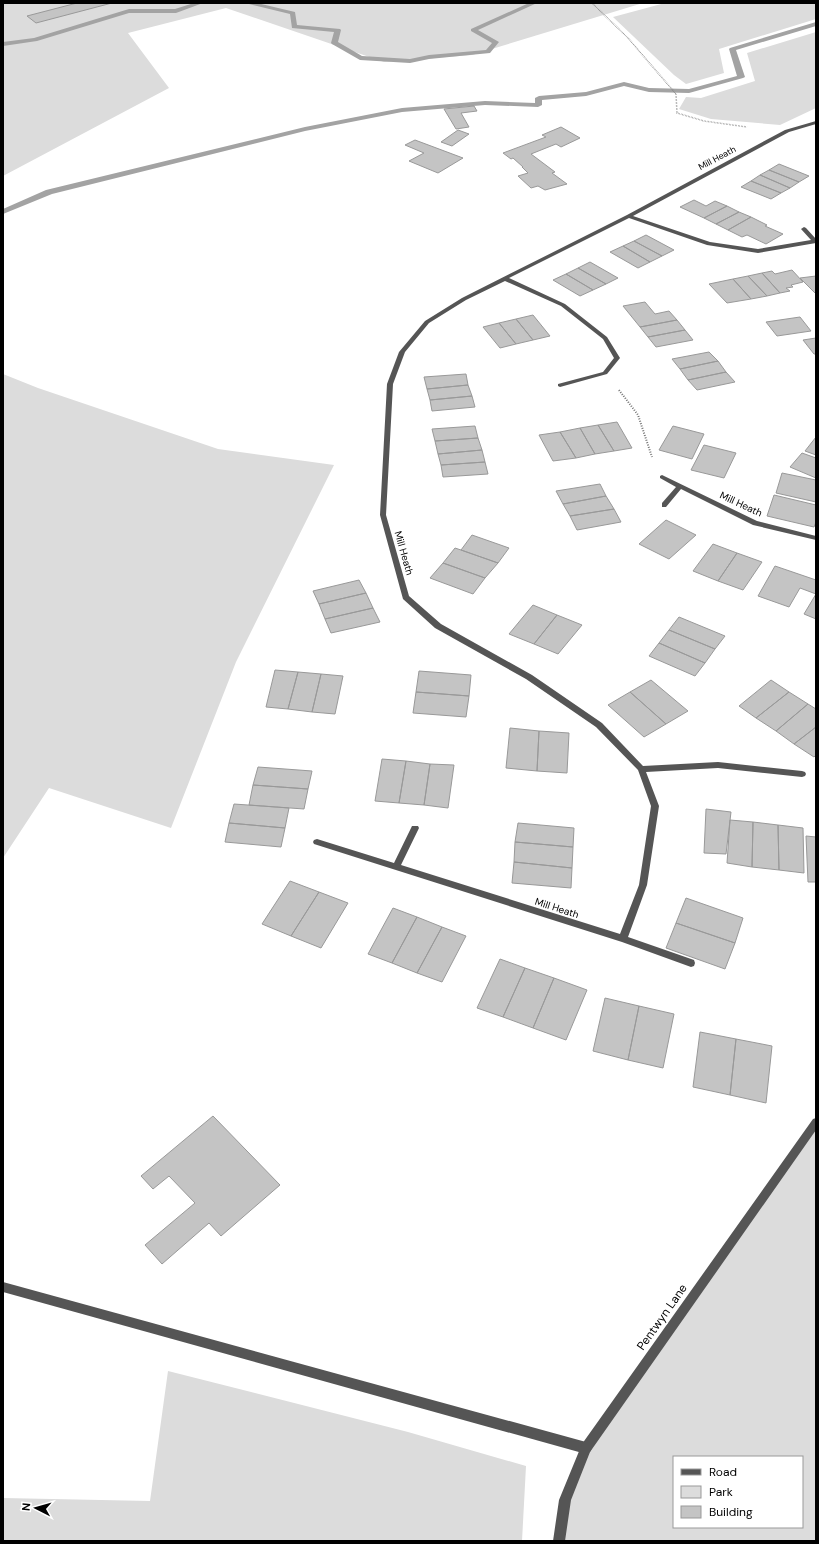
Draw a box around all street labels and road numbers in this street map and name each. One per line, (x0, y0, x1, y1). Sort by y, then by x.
street label: Mill Heath (696, 143, 738, 173)
street label: Mill Heath (718, 489, 765, 520)
street label: Mill Heath (391, 529, 417, 577)
street label: Mill Heath (533, 895, 581, 921)
street label: Pentwyn Lane (633, 1281, 691, 1353)

